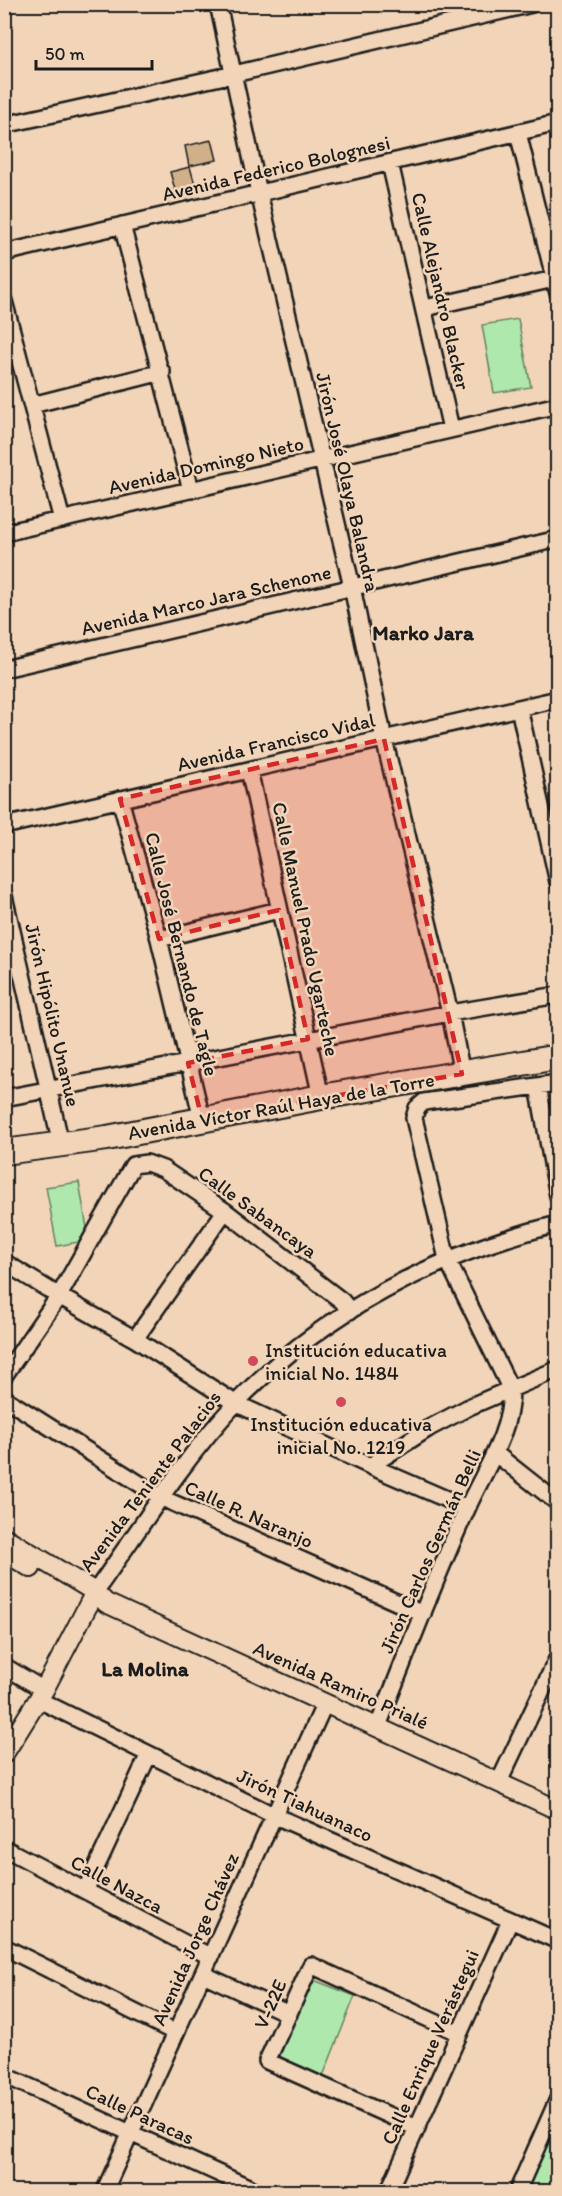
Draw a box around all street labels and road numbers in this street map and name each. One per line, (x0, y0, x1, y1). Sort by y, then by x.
street label: Avenida Federico Bolognesi (160, 130, 392, 206)
street label: Calle Alejandro Blacker (407, 190, 475, 392)
street label: Jirón José Olaya Balandra (311, 370, 385, 595)
street label: Avenida Domingo Nieto (106, 431, 306, 499)
street label: Avenida Marco Jara Schenone (79, 560, 333, 640)
street label: Avenida Francisco Vidal (175, 707, 378, 776)
street label: Calle Manuel Prado Ugarteche (267, 800, 345, 1058)
street label: Calle José Bernando de Tagle (140, 830, 224, 1078)
street label: Jirón Hipólito Unanue (20, 921, 86, 1109)
street label: Avenida Víctor Raúl Haya de la Torre (126, 1067, 436, 1145)
street label: Calle Sabancaya (194, 1161, 323, 1264)
street label: Avenida Teniente Palacios (74, 1386, 226, 1576)
street label: Jirón Carlos Germán Belli (374, 1445, 486, 1657)
street label: Calle R. Naranjo (181, 1475, 317, 1553)
street label: Avenida Ramiro Prialé (250, 1636, 432, 1734)
street label: Jirón Tiahuanaco (233, 1763, 377, 1847)
street label: Avenida Jorge Chávez (146, 1849, 244, 2029)
street label: Calle Nazca (67, 1850, 168, 1919)
street label: Calle Enrique Verástegui (376, 1946, 484, 2148)
street label: V-22E (248, 1975, 292, 2033)
street label: Calle Paracas (82, 2078, 198, 2150)

